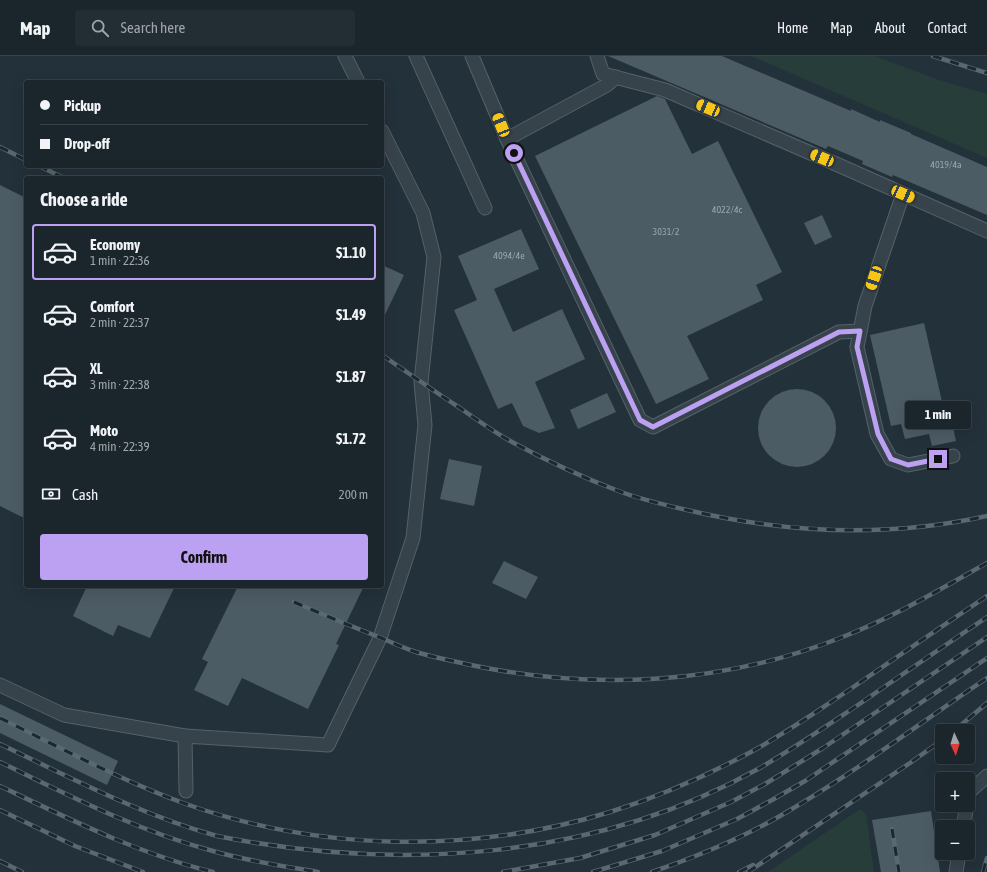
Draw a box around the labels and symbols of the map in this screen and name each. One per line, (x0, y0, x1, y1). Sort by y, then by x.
car (695, 98, 721, 118)
car (491, 112, 511, 138)
route start (505, 144, 523, 162)
car (809, 148, 835, 168)
house number: 4019/4a (930, 159, 962, 170)
car (890, 184, 916, 204)
house number: 4022/4c (712, 204, 743, 215)
house number: 3031/2 (653, 226, 680, 237)
house number: 4094/4e (493, 250, 525, 261)
car (864, 265, 884, 291)
callout: 1 min (905, 401, 971, 429)
route end (929, 450, 947, 468)
north arrow (935, 724, 975, 764)

